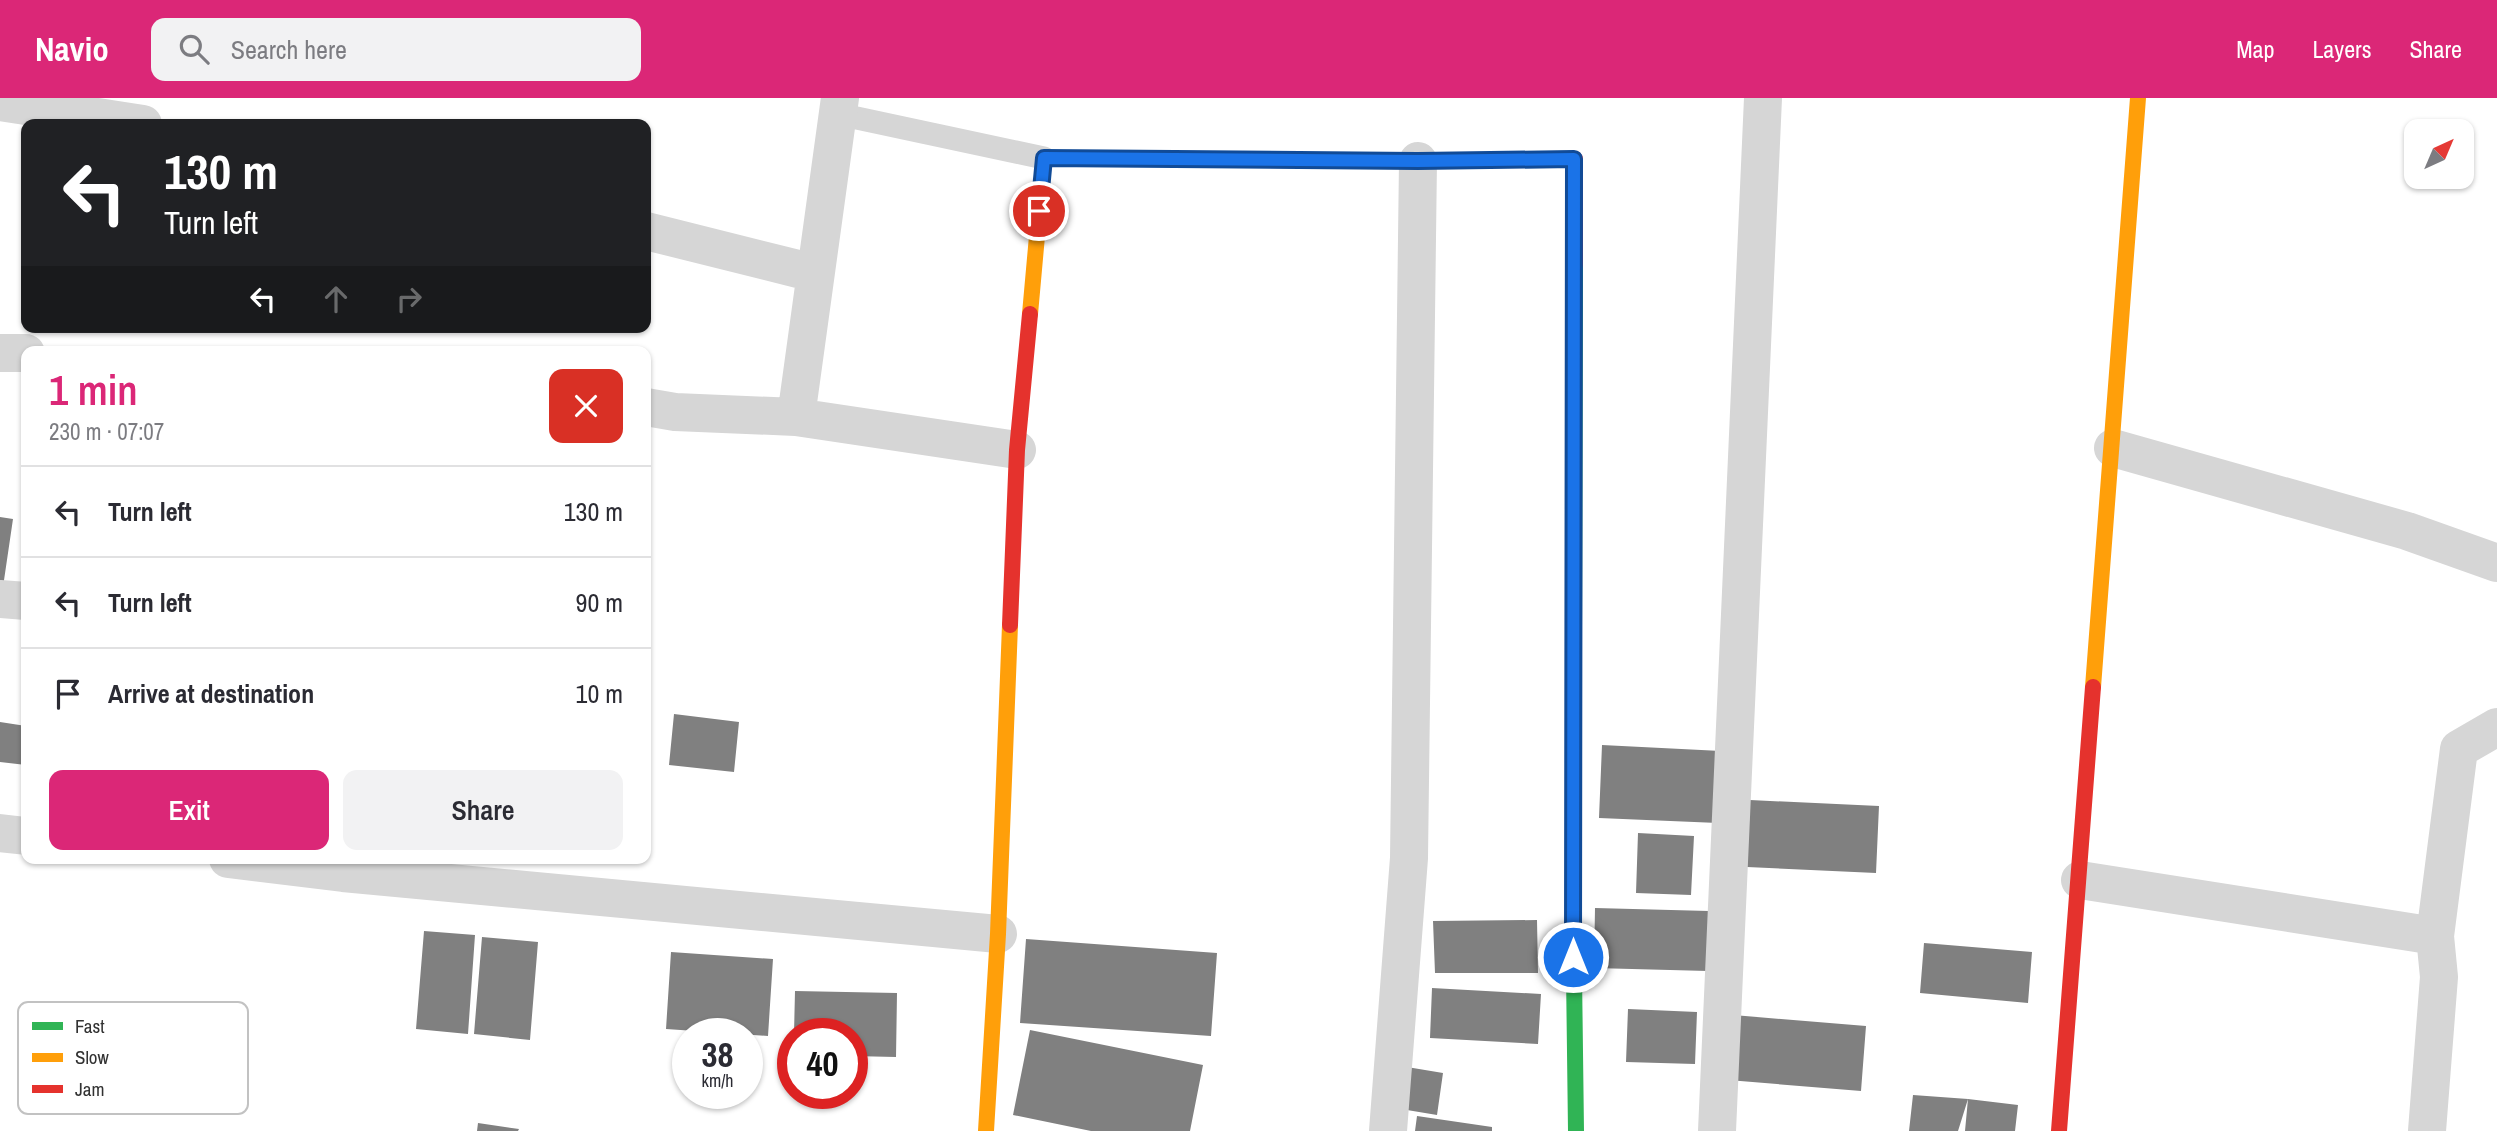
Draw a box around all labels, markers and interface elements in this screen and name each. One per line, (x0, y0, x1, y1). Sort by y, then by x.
search box (151, 18, 641, 81)
text: Navio (35, 27, 109, 71)
icon: search (175, 30, 213, 68)
text: Search here (231, 32, 347, 67)
text: Map (2236, 33, 2274, 65)
text: Layers (2312, 33, 2371, 65)
text: Share (2409, 33, 2462, 65)
north arrow (2404, 119, 2474, 189)
map controls (2404, 119, 2474, 189)
text: 130 m (164, 138, 278, 204)
icon: left (49, 147, 140, 238)
pin (1009, 181, 1069, 241)
icon: arrive (1020, 192, 1058, 230)
text: Turn left (164, 201, 258, 244)
icon: left (244, 280, 282, 318)
icon: ahead (317, 280, 355, 318)
icon: right (390, 280, 428, 318)
text: 1 min (49, 362, 138, 418)
button: close (549, 369, 623, 443)
text: 230 m · 07:07 (49, 416, 164, 447)
icon: left (49, 493, 87, 531)
text: Turn left (108, 494, 192, 529)
text: 130 m (564, 494, 623, 529)
icon: left (49, 584, 87, 622)
text: Turn left (108, 585, 192, 620)
text: 90 m (576, 585, 623, 620)
icon: arrive (49, 675, 87, 713)
text: Arrive at destination (108, 676, 314, 711)
text: 10 m (576, 676, 623, 711)
button: Exit (49, 770, 329, 850)
button: Share (343, 770, 623, 850)
position arrow (1536, 920, 1610, 994)
legend (18, 1002, 248, 1114)
text: Fast (75, 1013, 105, 1039)
speed limit sign: 40 (777, 1018, 868, 1109)
text: 38 (702, 1031, 733, 1078)
text: Slow (75, 1044, 110, 1070)
text: km/h (702, 1068, 734, 1093)
text: Jam (75, 1076, 104, 1102)

